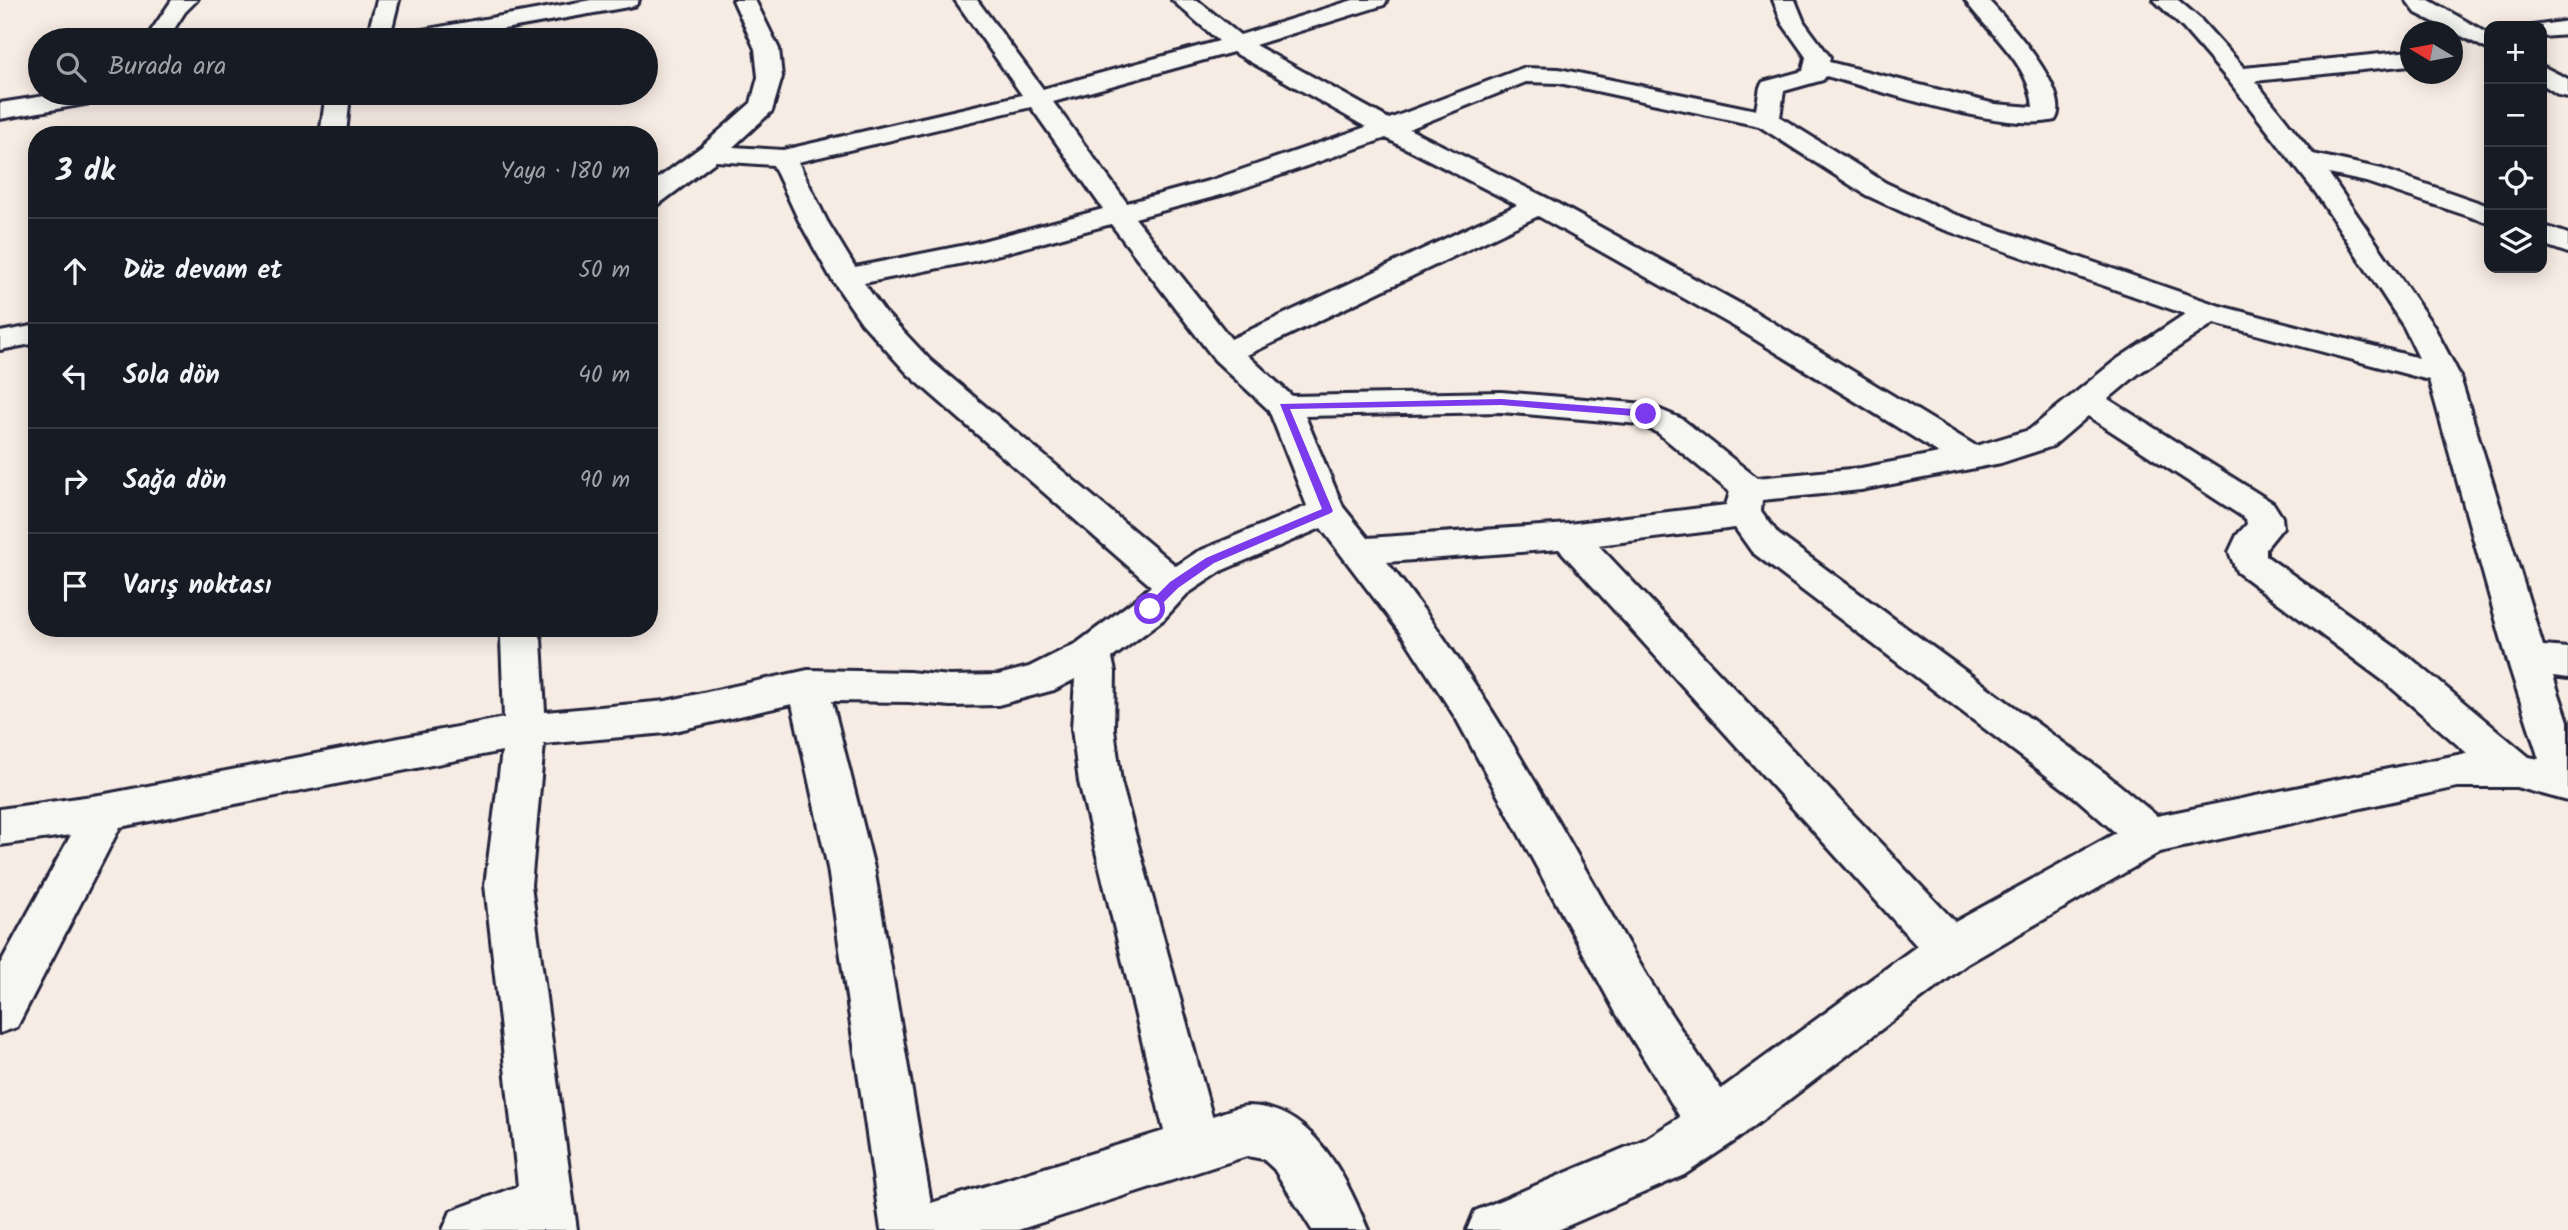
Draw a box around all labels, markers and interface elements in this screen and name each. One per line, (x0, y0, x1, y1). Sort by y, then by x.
north arrow (2400, 21, 2463, 84)
map controls (2484, 21, 2547, 273)
button: + (2484, 21, 2547, 84)
search box (28, 28, 658, 105)
text: Burada ara (108, 46, 226, 88)
icon: search (52, 48, 90, 86)
button: − (2484, 84, 2547, 147)
button: locate (2484, 147, 2547, 210)
text: 3 dk (56, 148, 115, 196)
text: Yaya · 180 m (500, 154, 630, 190)
button: layers (2484, 210, 2547, 273)
text: Düz devam et (123, 250, 282, 292)
icon: ahead (56, 252, 94, 290)
text: 50 m (579, 253, 630, 289)
text: Sola dön (123, 355, 220, 397)
icon: left (56, 357, 94, 395)
text: 40 m (578, 358, 630, 394)
route end (1630, 398, 1661, 429)
text: Sağa dön (123, 460, 226, 502)
icon: right (56, 462, 94, 500)
text: 90 m (580, 463, 630, 499)
text: Varış noktası (123, 565, 271, 607)
icon: arrive (56, 567, 94, 605)
route start (1134, 593, 1165, 624)

